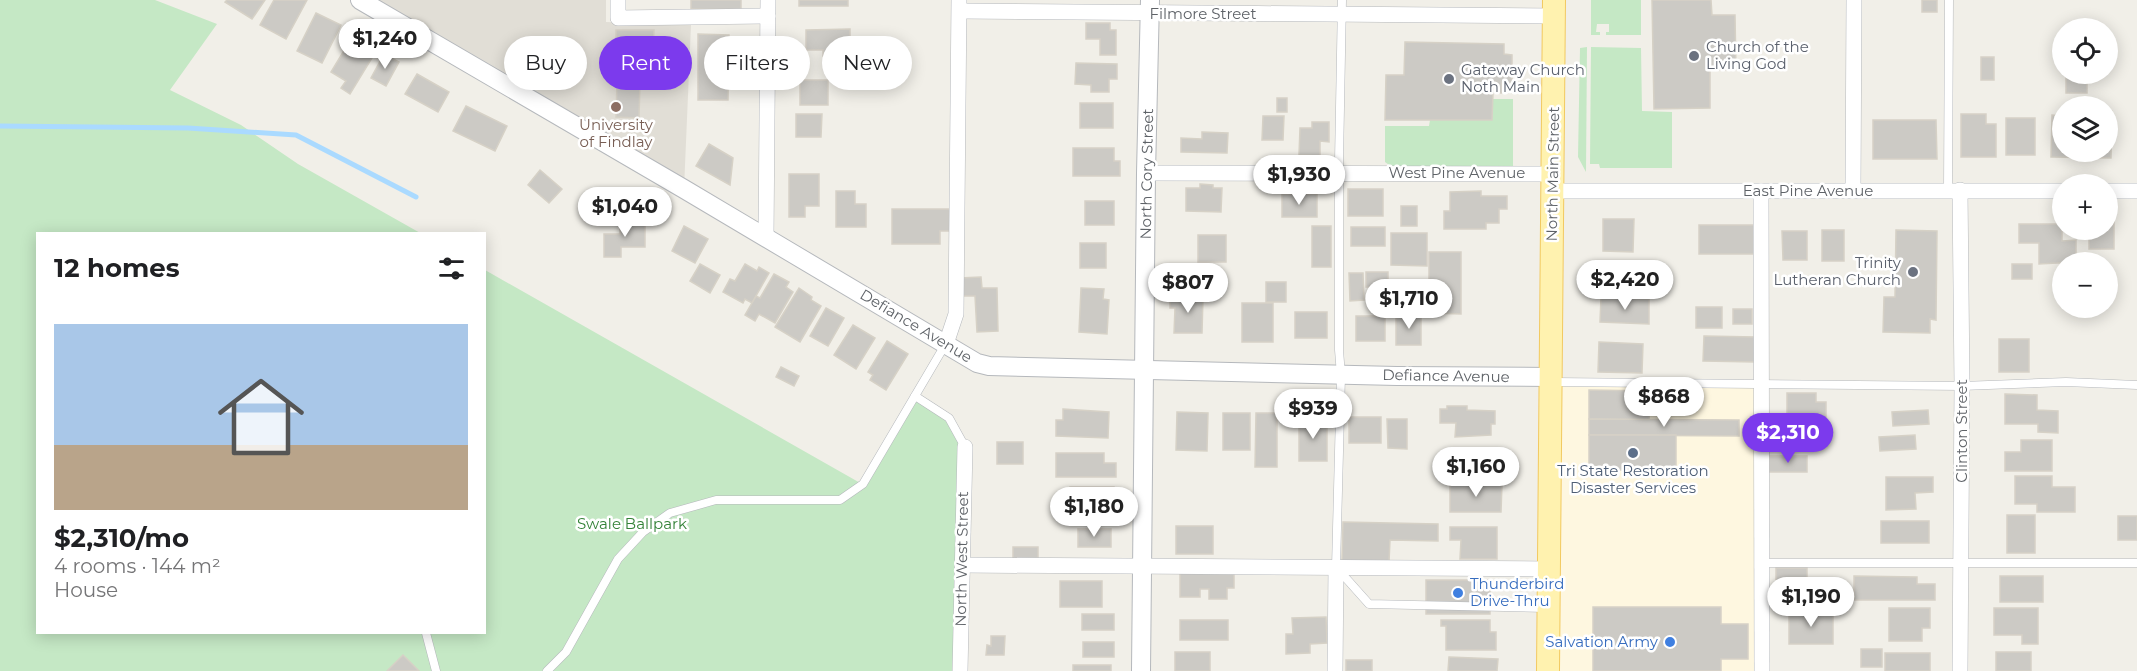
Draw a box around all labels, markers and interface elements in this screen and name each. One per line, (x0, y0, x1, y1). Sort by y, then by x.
street label: Filmore Street (1149, 4, 1257, 23)
map controls (2052, 18, 2118, 318)
button: locate (2052, 18, 2118, 84)
pin: $1,240 (336, 19, 434, 70)
text: $1,240 (353, 26, 417, 50)
chip: Buy (504, 36, 587, 90)
chip: Rent (599, 36, 692, 90)
chip: Filters (704, 36, 810, 90)
chip: New (822, 36, 912, 90)
place label: Church of the Living God (1706, 37, 1809, 73)
marker: Church of the Living God (1687, 49, 1701, 63)
place label: Gateway Church Noth Main (1461, 60, 1585, 96)
marker: Gateway Church Noth Main (1442, 72, 1456, 86)
button: layers (2052, 96, 2118, 162)
marker: University of Findlay (609, 100, 623, 114)
street label: North Main Street (1542, 107, 1563, 241)
street label: North Cory Street (1136, 108, 1157, 240)
place label: University of Findlay (579, 115, 654, 151)
pin: $1,930 (1250, 155, 1348, 206)
text: $1,930 (1267, 162, 1331, 186)
street label: West Pine Avenue (1389, 163, 1525, 182)
button: + (2052, 174, 2118, 240)
street label: East Pine Avenue (1743, 181, 1873, 200)
pin: $1,040 (576, 187, 674, 238)
text: $1,040 (592, 194, 658, 218)
text: 12 homes (54, 252, 180, 284)
icon: filters (435, 252, 468, 285)
button: − (2052, 252, 2118, 318)
place label: Trinity Lutheran Church (1773, 253, 1902, 289)
pin: $2,420 (1576, 260, 1674, 311)
pin: $807 (1152, 263, 1224, 314)
marker: Trinity Lutheran Church (1906, 265, 1920, 279)
text: $2,420 (1590, 267, 1660, 291)
text: $807 (1162, 270, 1214, 294)
pin: $1,710 (1360, 279, 1458, 330)
street label: Defiance Avenue (857, 285, 976, 367)
text: $1,710 (1379, 286, 1439, 310)
icon: home (207, 363, 315, 471)
street label: Defiance Avenue (1382, 365, 1510, 386)
pin: $868 (1628, 377, 1700, 428)
street label: Clinton Street (1952, 379, 1971, 483)
text: $868 (1638, 384, 1690, 408)
pin: $939 (1277, 389, 1349, 440)
text: $939 (1288, 396, 1338, 420)
pin: $2,310 (1739, 413, 1837, 464)
text: $2,310 (1756, 420, 1820, 444)
marker: Tri State Restoration Disaster Services (1626, 446, 1640, 460)
pin: $1,160 (1427, 447, 1525, 498)
text: $1,160 (1446, 454, 1506, 478)
place label: Tri State Restoration Disaster Services (1557, 461, 1709, 497)
pin: $1,180 (1045, 487, 1143, 538)
street label: North West Street (951, 491, 972, 627)
text: $1,180 (1064, 494, 1124, 518)
park label: Swale Ballpark (577, 514, 687, 533)
text: $2,310/mo (54, 522, 189, 554)
text: 4 rooms · 144 m² (54, 554, 221, 578)
place label: Thunderbird Drive-Thru (1470, 574, 1564, 610)
pin: $1,190 (1762, 577, 1860, 628)
text: House (54, 578, 118, 602)
text: $1,190 (1781, 584, 1841, 608)
marker: Thunderbird Drive-Thru (1451, 586, 1465, 600)
place label: Salvation Army (1545, 632, 1659, 651)
marker: Salvation Army (1663, 635, 1677, 649)

